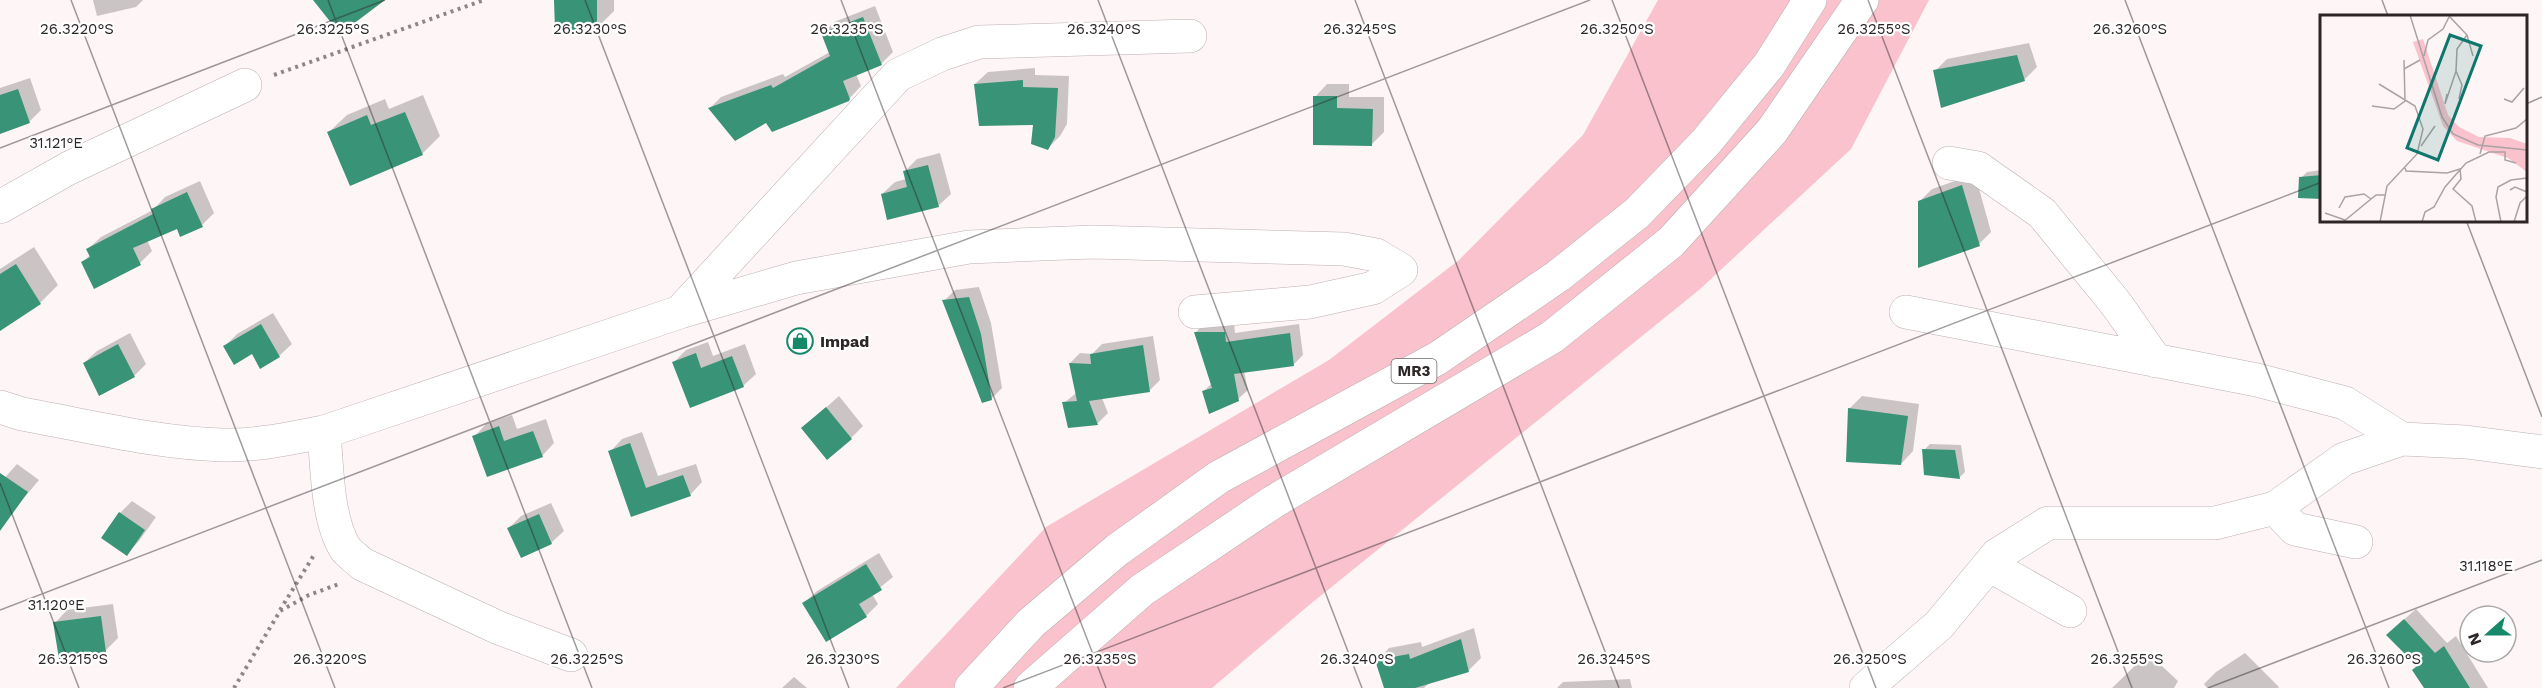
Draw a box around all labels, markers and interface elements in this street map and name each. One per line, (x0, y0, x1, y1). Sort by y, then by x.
inset map (2320, 15, 2527, 222)
text: 26.3220°S (40, 20, 114, 38)
text: 26.3225°S (296, 20, 370, 38)
text: 26.3230°S (553, 20, 627, 38)
text: 26.3235°S (810, 20, 884, 38)
text: 26.3240°S (1067, 20, 1141, 38)
text: 26.3245°S (1323, 20, 1397, 38)
text: 26.3250°S (1580, 20, 1654, 38)
text: 26.3255°S (1837, 20, 1911, 38)
text: 26.3260°S (2093, 20, 2167, 38)
text: 31.121°E (29, 134, 83, 152)
shop icon: Impad (785, 326, 815, 356)
place label: Impad (820, 332, 869, 351)
road number: MR3 (1392, 359, 1436, 383)
text: 31.118°E (2459, 557, 2513, 575)
text: 31.120°E (27, 596, 85, 614)
north arrow (2458, 604, 2518, 664)
text: N (2463, 630, 2485, 648)
text: 26.3215°S (38, 650, 108, 668)
text: 26.3220°S (293, 650, 367, 668)
text: 26.3225°S (550, 650, 624, 668)
text: 26.3230°S (806, 650, 880, 668)
text: 26.3235°S (1063, 650, 1137, 668)
text: 26.3240°S (1320, 650, 1394, 668)
text: 26.3245°S (1577, 650, 1651, 668)
text: 26.3250°S (1833, 650, 1907, 668)
text: 26.3255°S (2090, 650, 2164, 668)
text: 26.3260°S (2347, 650, 2421, 668)

